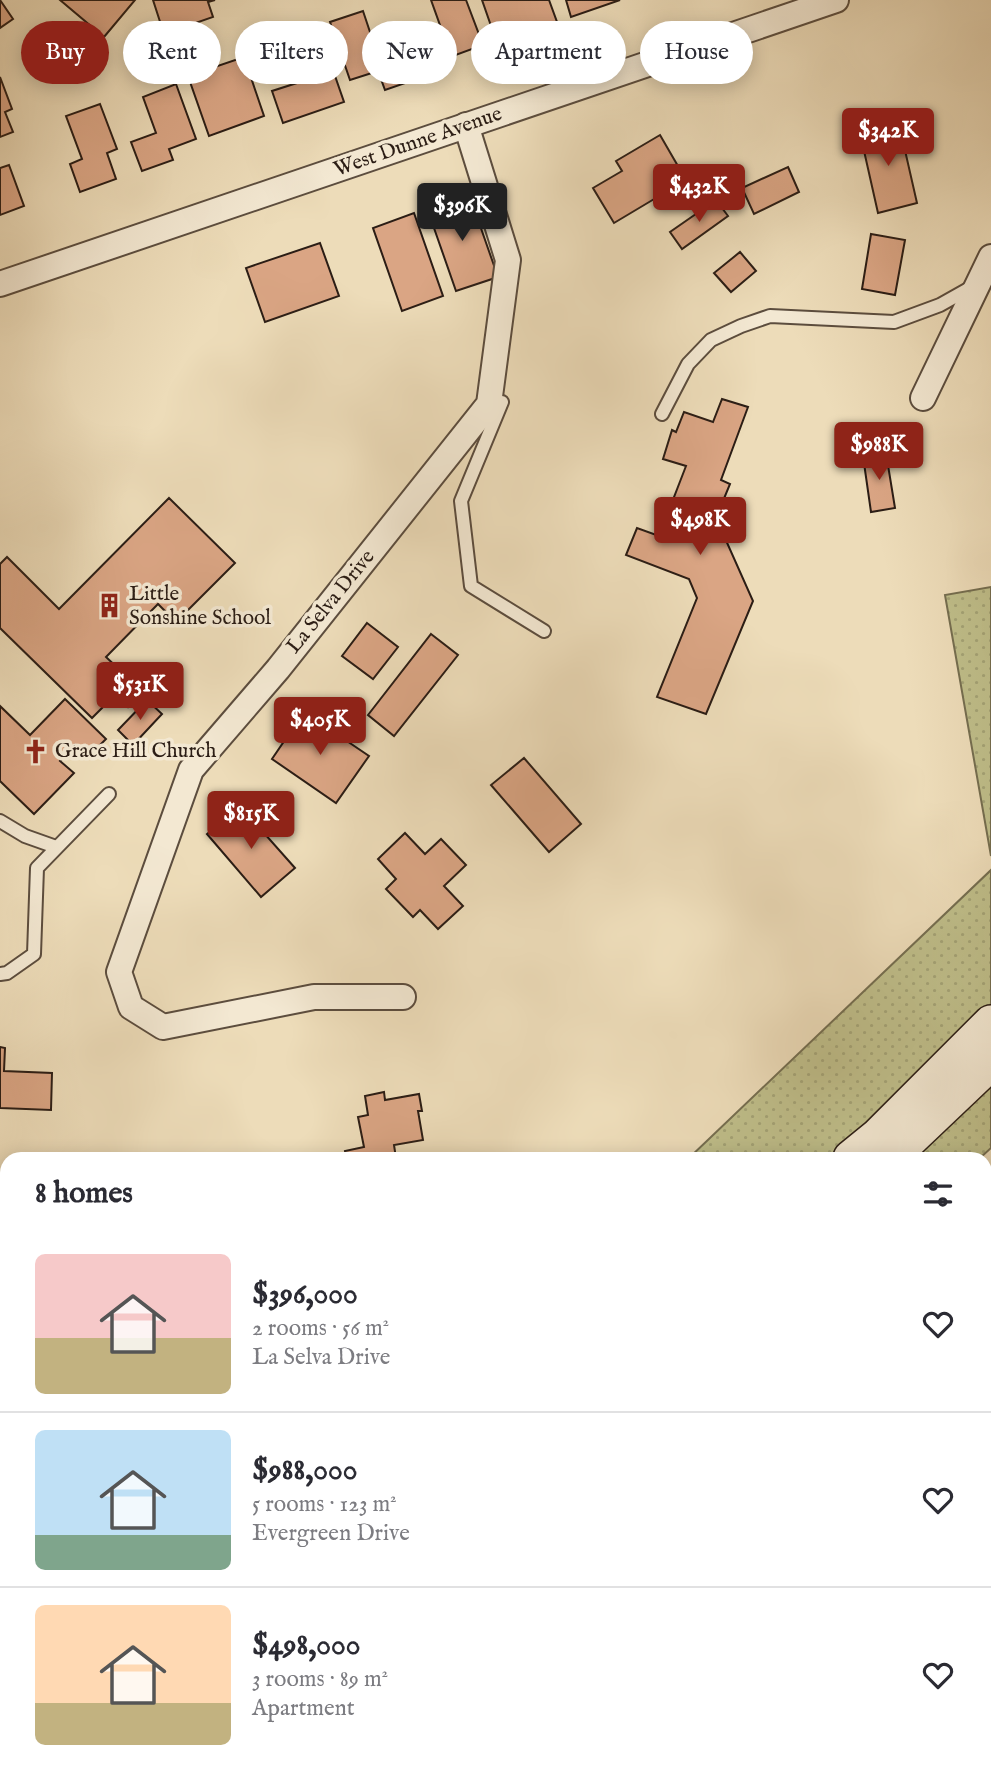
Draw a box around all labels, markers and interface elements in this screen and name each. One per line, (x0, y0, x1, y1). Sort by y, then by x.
chip: Buy (21, 21, 109, 84)
chip: Rent (123, 21, 221, 84)
chip: Filters (235, 21, 348, 84)
chip: New (362, 21, 457, 84)
chip: Apartment (471, 21, 626, 84)
chip: House (640, 21, 753, 84)
street label: West Dunne Avenue (330, 100, 506, 183)
pin: $342K (839, 108, 937, 168)
text: $342K (858, 116, 918, 145)
pin: $432K (650, 164, 748, 224)
text: $432K (669, 172, 729, 201)
pin: $396K (413, 184, 511, 243)
text: $396K (433, 191, 491, 220)
pin: $988K (830, 422, 928, 482)
text: $988K (850, 430, 908, 459)
pin: $498K (651, 498, 749, 557)
text: $498K (670, 505, 730, 534)
street label: La Selva Drive (281, 544, 381, 660)
place label: Little Sonshine School (129, 581, 271, 632)
building icon: Little Sonshine School (95, 592, 123, 620)
pin: $531K (91, 662, 189, 722)
text: $531K (113, 670, 167, 699)
pin: $405K (271, 698, 369, 757)
text: $405K (290, 705, 350, 734)
church icon: Grace Hill Church (21, 737, 49, 765)
place label: Grace Hill Church (55, 738, 216, 765)
pin: $815K (202, 792, 300, 851)
text: $815K (223, 799, 279, 828)
text: 8 homes (35, 1175, 133, 1213)
icon: filters (919, 1175, 957, 1213)
text: $396,000 (252, 1276, 358, 1314)
icon: home (91, 1282, 175, 1366)
icon: heart (919, 1305, 957, 1343)
text: 2 rooms · 56 m² (252, 1314, 389, 1343)
text: La Selva Drive (252, 1343, 390, 1372)
text: $988,000 (252, 1452, 357, 1490)
icon: home (91, 1458, 175, 1542)
icon: heart (919, 1481, 957, 1519)
text: 5 rooms · 123 m² (252, 1490, 397, 1519)
text: Evergreen Drive (252, 1519, 410, 1548)
text: $498,000 (252, 1627, 360, 1665)
icon: home (91, 1633, 175, 1717)
icon: heart (919, 1656, 957, 1694)
text: 3 rooms · 89 m² (252, 1665, 388, 1694)
text: Apartment (252, 1694, 355, 1723)

